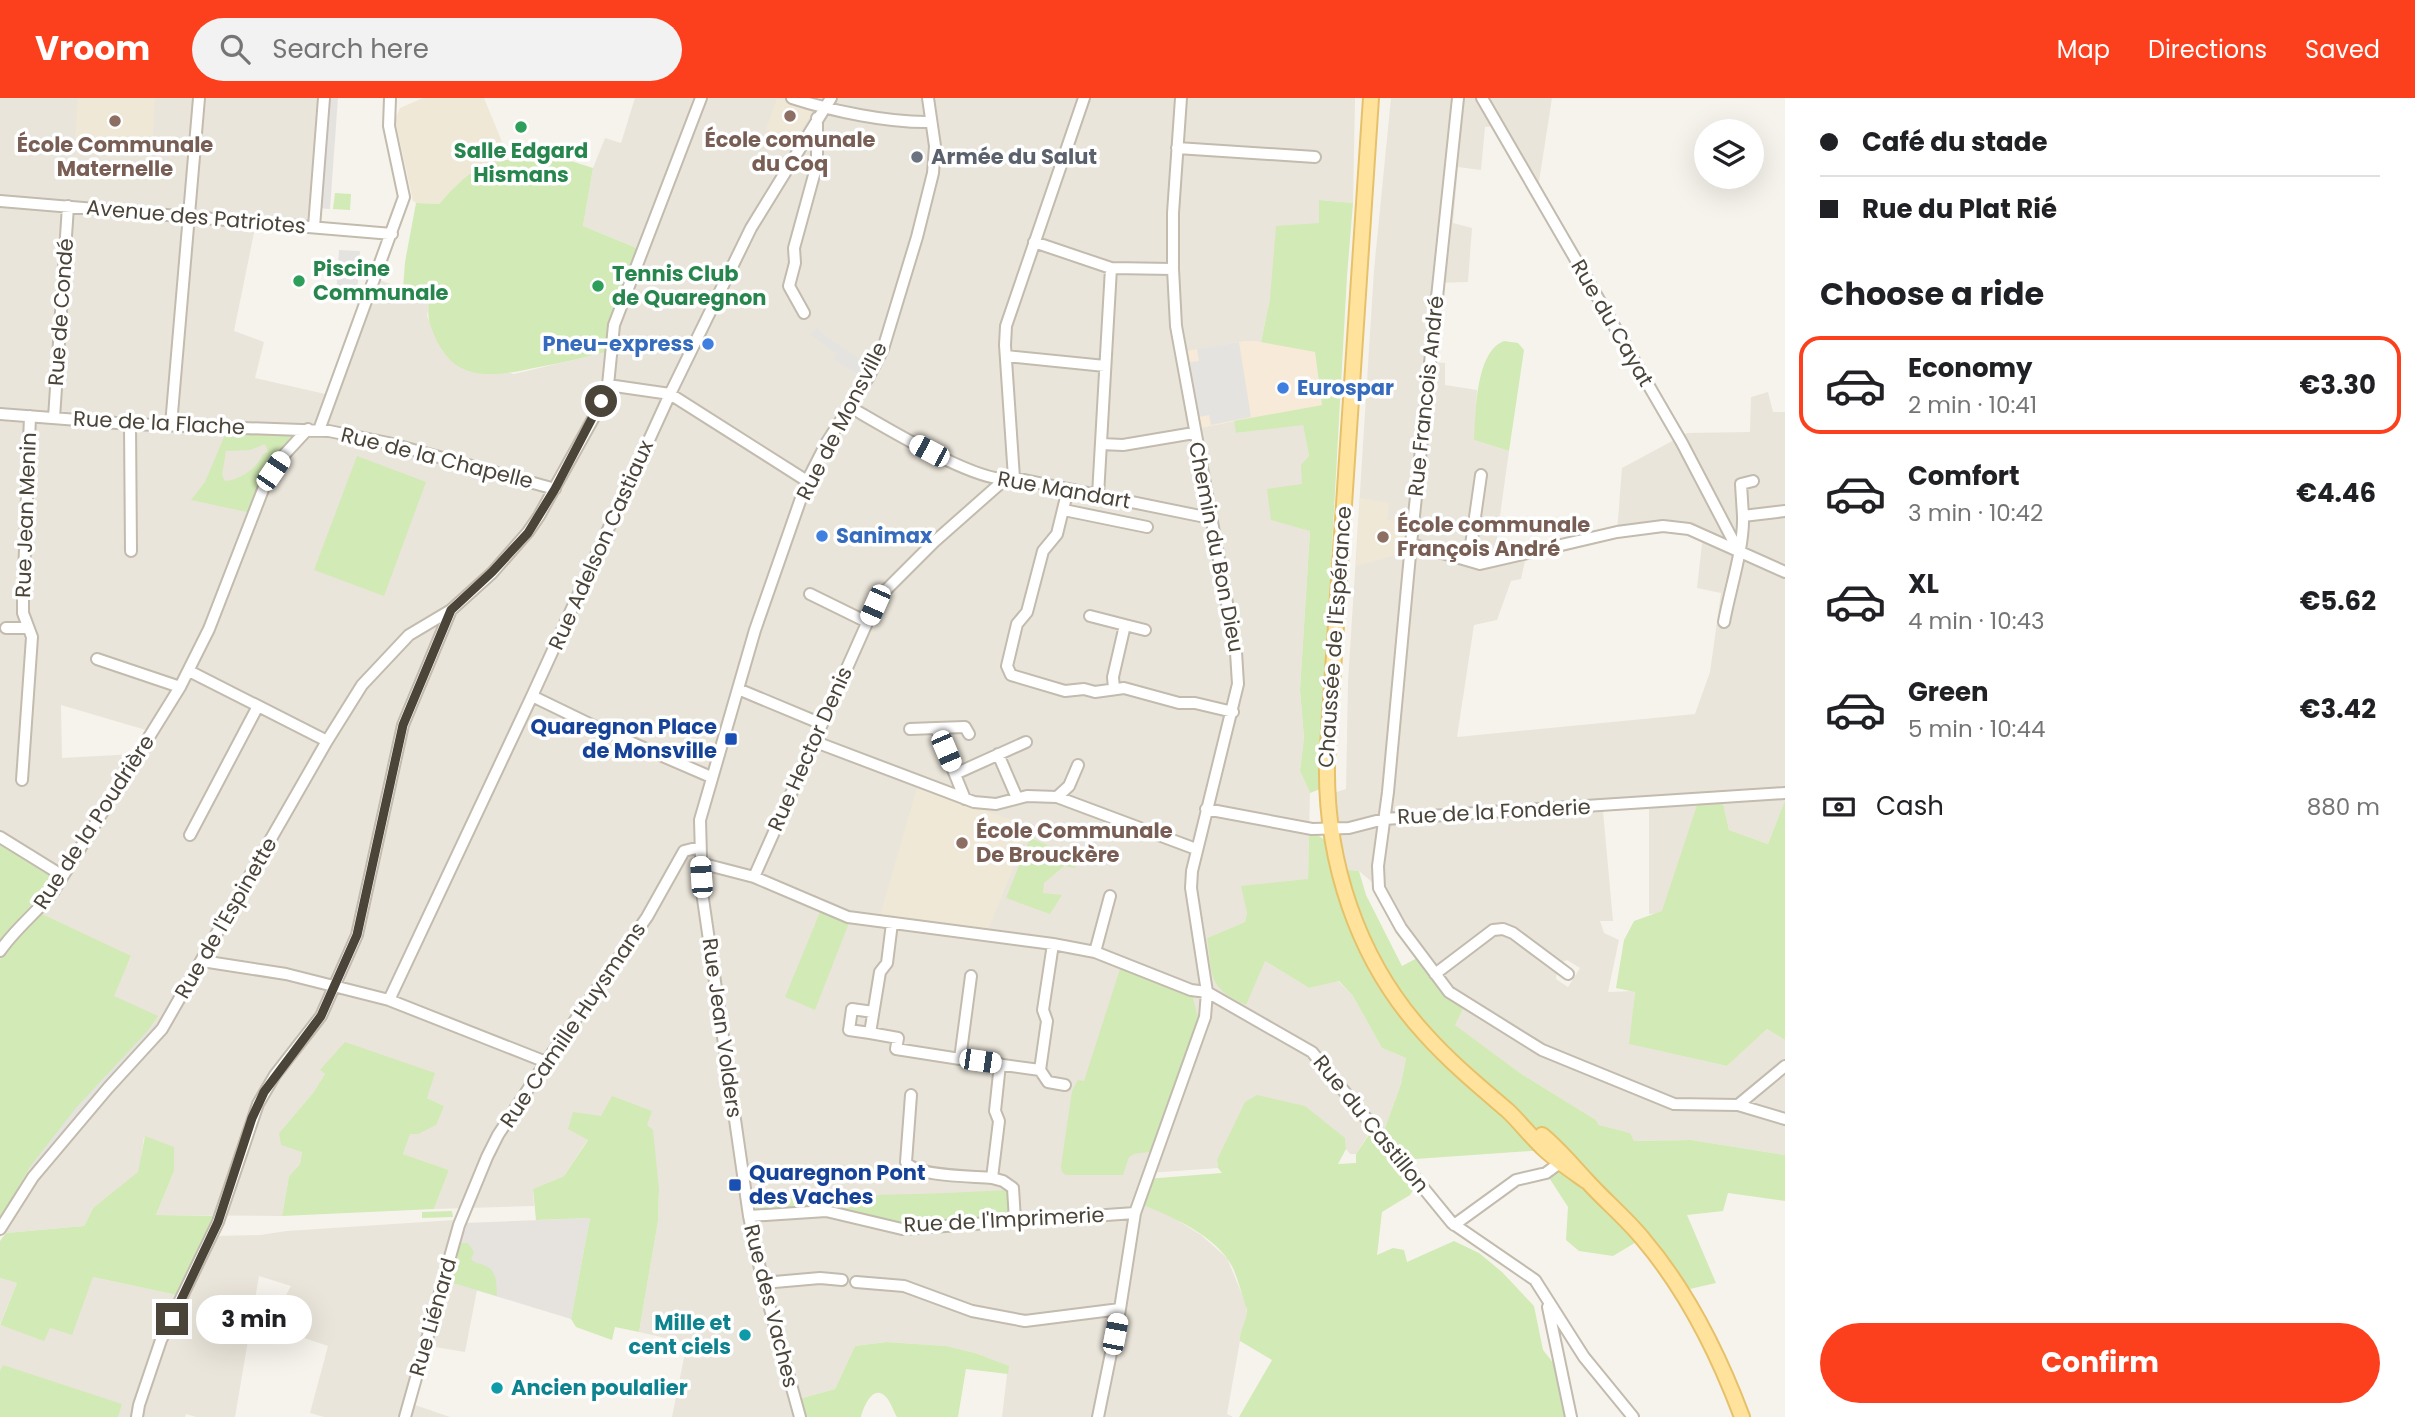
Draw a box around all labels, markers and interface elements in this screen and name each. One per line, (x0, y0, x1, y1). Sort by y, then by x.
search box (192, 18, 682, 81)
text: Vroom (35, 25, 150, 72)
icon: search (216, 30, 254, 68)
text: Search here (272, 31, 429, 67)
text: Map (2057, 33, 2110, 66)
text: Directions (2148, 33, 2267, 66)
text: Saved (2305, 33, 2380, 66)
marker: École comunale du Coq (782, 108, 798, 124)
marker: École Communale Maternelle (107, 113, 123, 129)
marker: Salle Edgard Hismans (513, 119, 529, 135)
map controls (1694, 119, 1764, 189)
button: layers (1694, 119, 1764, 189)
text: Café du stade (1862, 124, 2047, 160)
place label: École comunale du Coq (704, 125, 876, 178)
place label: École Communale Maternelle (17, 130, 213, 183)
place label: Salle Edgard Hismans (454, 136, 588, 189)
place label: Armée du Salut (931, 142, 1097, 171)
marker: Armée du Salut (909, 149, 925, 165)
text: Rue du Plat Rié (1862, 191, 2057, 227)
street label: Avenue des Patriotes (85, 192, 307, 241)
street label: Rue de Condé (41, 237, 80, 387)
place label: Piscine Communale (313, 254, 449, 307)
street label: Rue du Cayat (1564, 254, 1661, 392)
place label: Tennis Club de Quaregnon (612, 259, 766, 312)
text: Choose a ride (1820, 271, 2044, 316)
marker: Piscine Communale (291, 273, 307, 289)
marker: Tennis Club de Quaregnon (590, 278, 606, 294)
street label: Rue Francois André (1401, 294, 1450, 498)
place label: Pneu-express (543, 329, 694, 358)
marker: Pneu-express (700, 336, 716, 352)
street label: Rue de Monsville (789, 337, 894, 505)
text: Economy (1908, 350, 2032, 386)
icon: car (1824, 354, 1887, 417)
text: €3.30 (2300, 367, 2376, 403)
place label: Eurospar (1297, 373, 1394, 402)
marker: Eurospar (1275, 380, 1291, 396)
route start (585, 385, 617, 417)
text: 2 min · 10:41 (1908, 389, 2037, 421)
street label: Rue de la Flache (72, 404, 246, 441)
street label: Rue de la Chapelle (338, 420, 536, 495)
street label: Rue Jean Menin (8, 432, 43, 598)
car (906, 432, 953, 470)
street label: Rue Adelson Castiaux (541, 435, 660, 654)
street label: Chemin du Bon Dieu (1182, 439, 1251, 655)
car (253, 448, 294, 494)
text: Comfort (1908, 458, 2020, 494)
icon: car (1824, 462, 1887, 525)
street label: Rue Mandart (995, 464, 1133, 515)
text: €4.46 (2296, 475, 2376, 511)
text: 3 min · 10:42 (1908, 497, 2043, 529)
street label: Chaussée de l'Espérance (1311, 505, 1358, 769)
place label: École communale François André (1397, 510, 1590, 563)
place label: Sanimax (836, 521, 933, 550)
marker: Sanimax (814, 528, 830, 544)
marker: École communale François André (1375, 529, 1391, 545)
text: XL (1908, 566, 1939, 602)
icon: car (1824, 570, 1887, 633)
car (857, 582, 894, 628)
text: €5.62 (2300, 583, 2376, 619)
text: 4 min · 10:43 (1908, 605, 2045, 637)
street label: Rue Hector Denis (760, 662, 859, 836)
text: Green (1908, 674, 1989, 710)
icon: car (1824, 678, 1887, 741)
text: €3.42 (2300, 691, 2376, 727)
place label: Quaregnon Place de Monsville (531, 712, 717, 765)
text: 5 min · 10:44 (1908, 713, 2045, 745)
car (929, 728, 964, 774)
street label: Rue de la Poudrière (26, 729, 161, 915)
marker: Quaregnon Place de Monsville (723, 731, 739, 747)
icon: cash (1820, 788, 1858, 826)
text: Cash (1876, 788, 1944, 824)
text: 880 m (2307, 791, 2380, 823)
street label: Rue de la Fonderie (1397, 792, 1591, 831)
place label: École Communale De Brouckère (976, 816, 1173, 869)
street label: Rue de l'Espinette (168, 832, 284, 1004)
marker: École Communale De Brouckère (954, 835, 970, 851)
car (690, 855, 713, 899)
street label: Rue Camille Huysmans (493, 916, 652, 1133)
street label: Rue Jean Volders (696, 936, 749, 1120)
car (958, 1048, 1003, 1074)
street label: Rue du Castillon (1307, 1049, 1436, 1199)
place label: Quaregnon Pont des Vaches (749, 1158, 925, 1211)
marker: Quaregnon Pont des Vaches (727, 1177, 743, 1193)
street label: Rue de l'Imprimerie (903, 1200, 1105, 1239)
street label: Rue des Vaches (737, 1221, 806, 1390)
street label: Rue Liénard (402, 1254, 463, 1379)
callout: 3 min (196, 1294, 312, 1344)
route end (156, 1303, 188, 1335)
text: 3 min (221, 1303, 287, 1335)
place label: Mille et cent ciels (628, 1308, 731, 1361)
car (1101, 1311, 1130, 1357)
button: Confirm (1820, 1323, 2380, 1403)
marker: Mille et cent ciels (737, 1327, 753, 1343)
place label: Ancien poulalier (511, 1373, 688, 1402)
marker: Ancien poulalier (489, 1380, 505, 1396)

